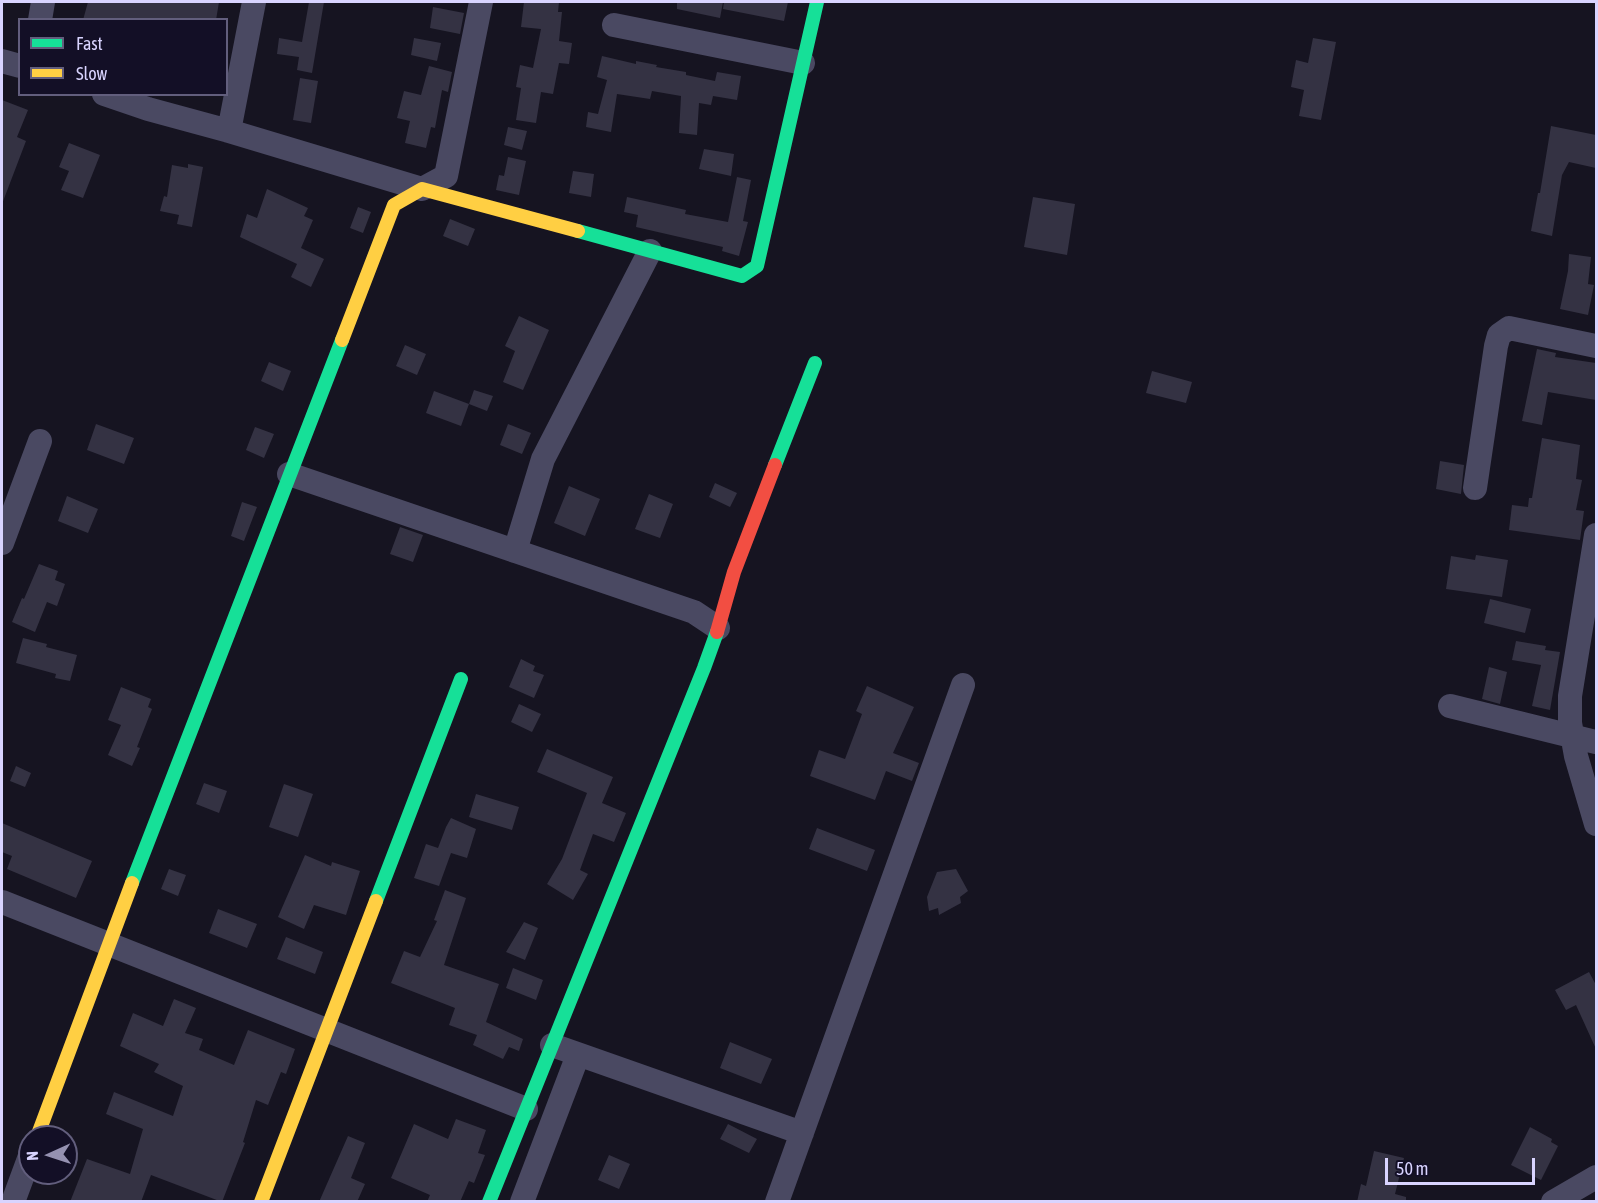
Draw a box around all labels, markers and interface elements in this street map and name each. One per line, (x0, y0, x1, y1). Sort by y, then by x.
legend (18, 18, 228, 96)
text: Fast (76, 33, 103, 54)
text: Slow (76, 63, 107, 84)
north arrow (18, 1125, 78, 1185)
scale bar (1388, 1146, 1538, 1184)
text: N (23, 1151, 41, 1161)
text: 50 m (1396, 1158, 1428, 1179)

